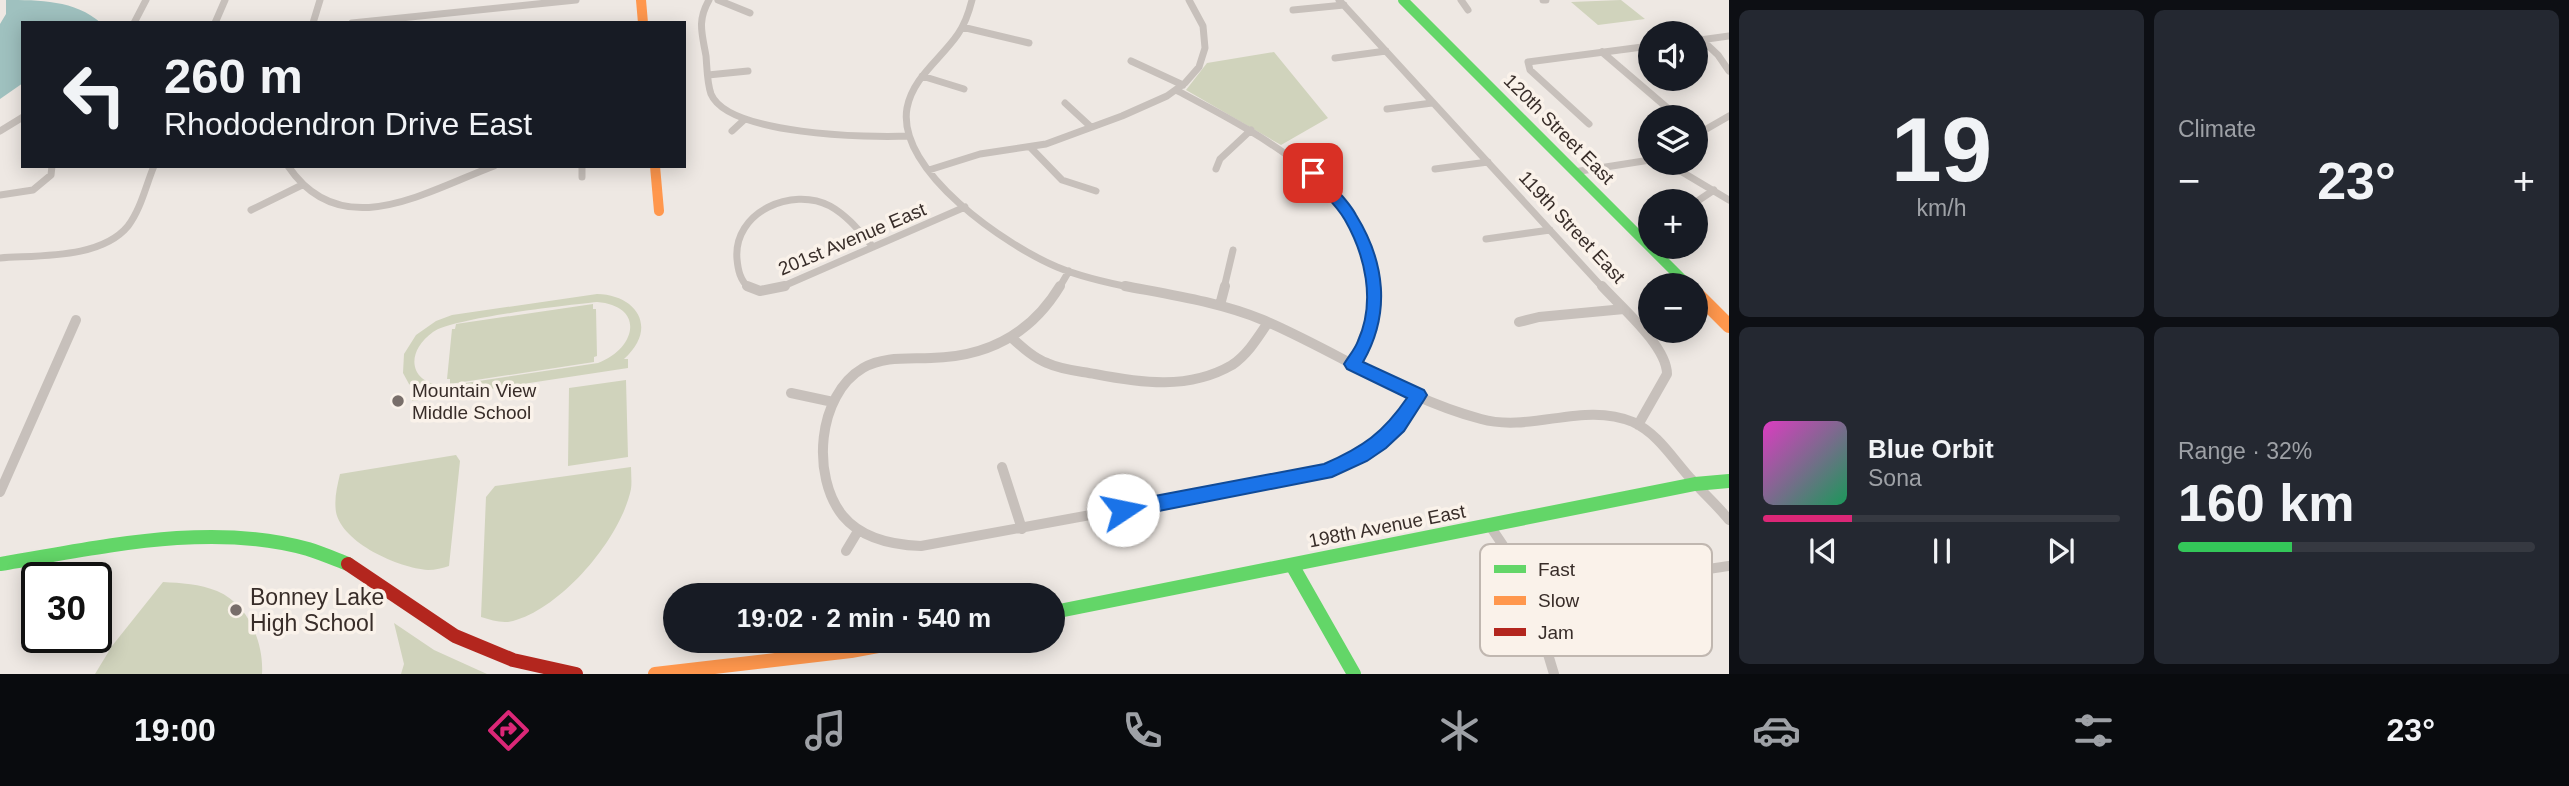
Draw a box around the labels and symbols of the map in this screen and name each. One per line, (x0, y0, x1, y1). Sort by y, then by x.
street label: 120th Street East (1500, 70, 1619, 189)
pin (1283, 143, 1343, 203)
street label: 119th Street East (1515, 167, 1630, 288)
street label: 201st Avenue East (775, 198, 930, 280)
place label: Mountain View Middle School (412, 380, 537, 423)
marker: Mountain View Middle School (390, 393, 406, 409)
position arrow (1086, 473, 1160, 547)
street label: 198th Avenue East (1307, 500, 1468, 551)
legend (1480, 544, 1712, 656)
text: Fast (1538, 559, 1576, 580)
speed limit sign: 30 (21, 562, 112, 653)
place label: Bonney Lake High School (250, 584, 384, 636)
text: Slow (1538, 590, 1579, 611)
marker: Bonney Lake High School (228, 602, 244, 618)
text: Jam (1538, 622, 1574, 643)

